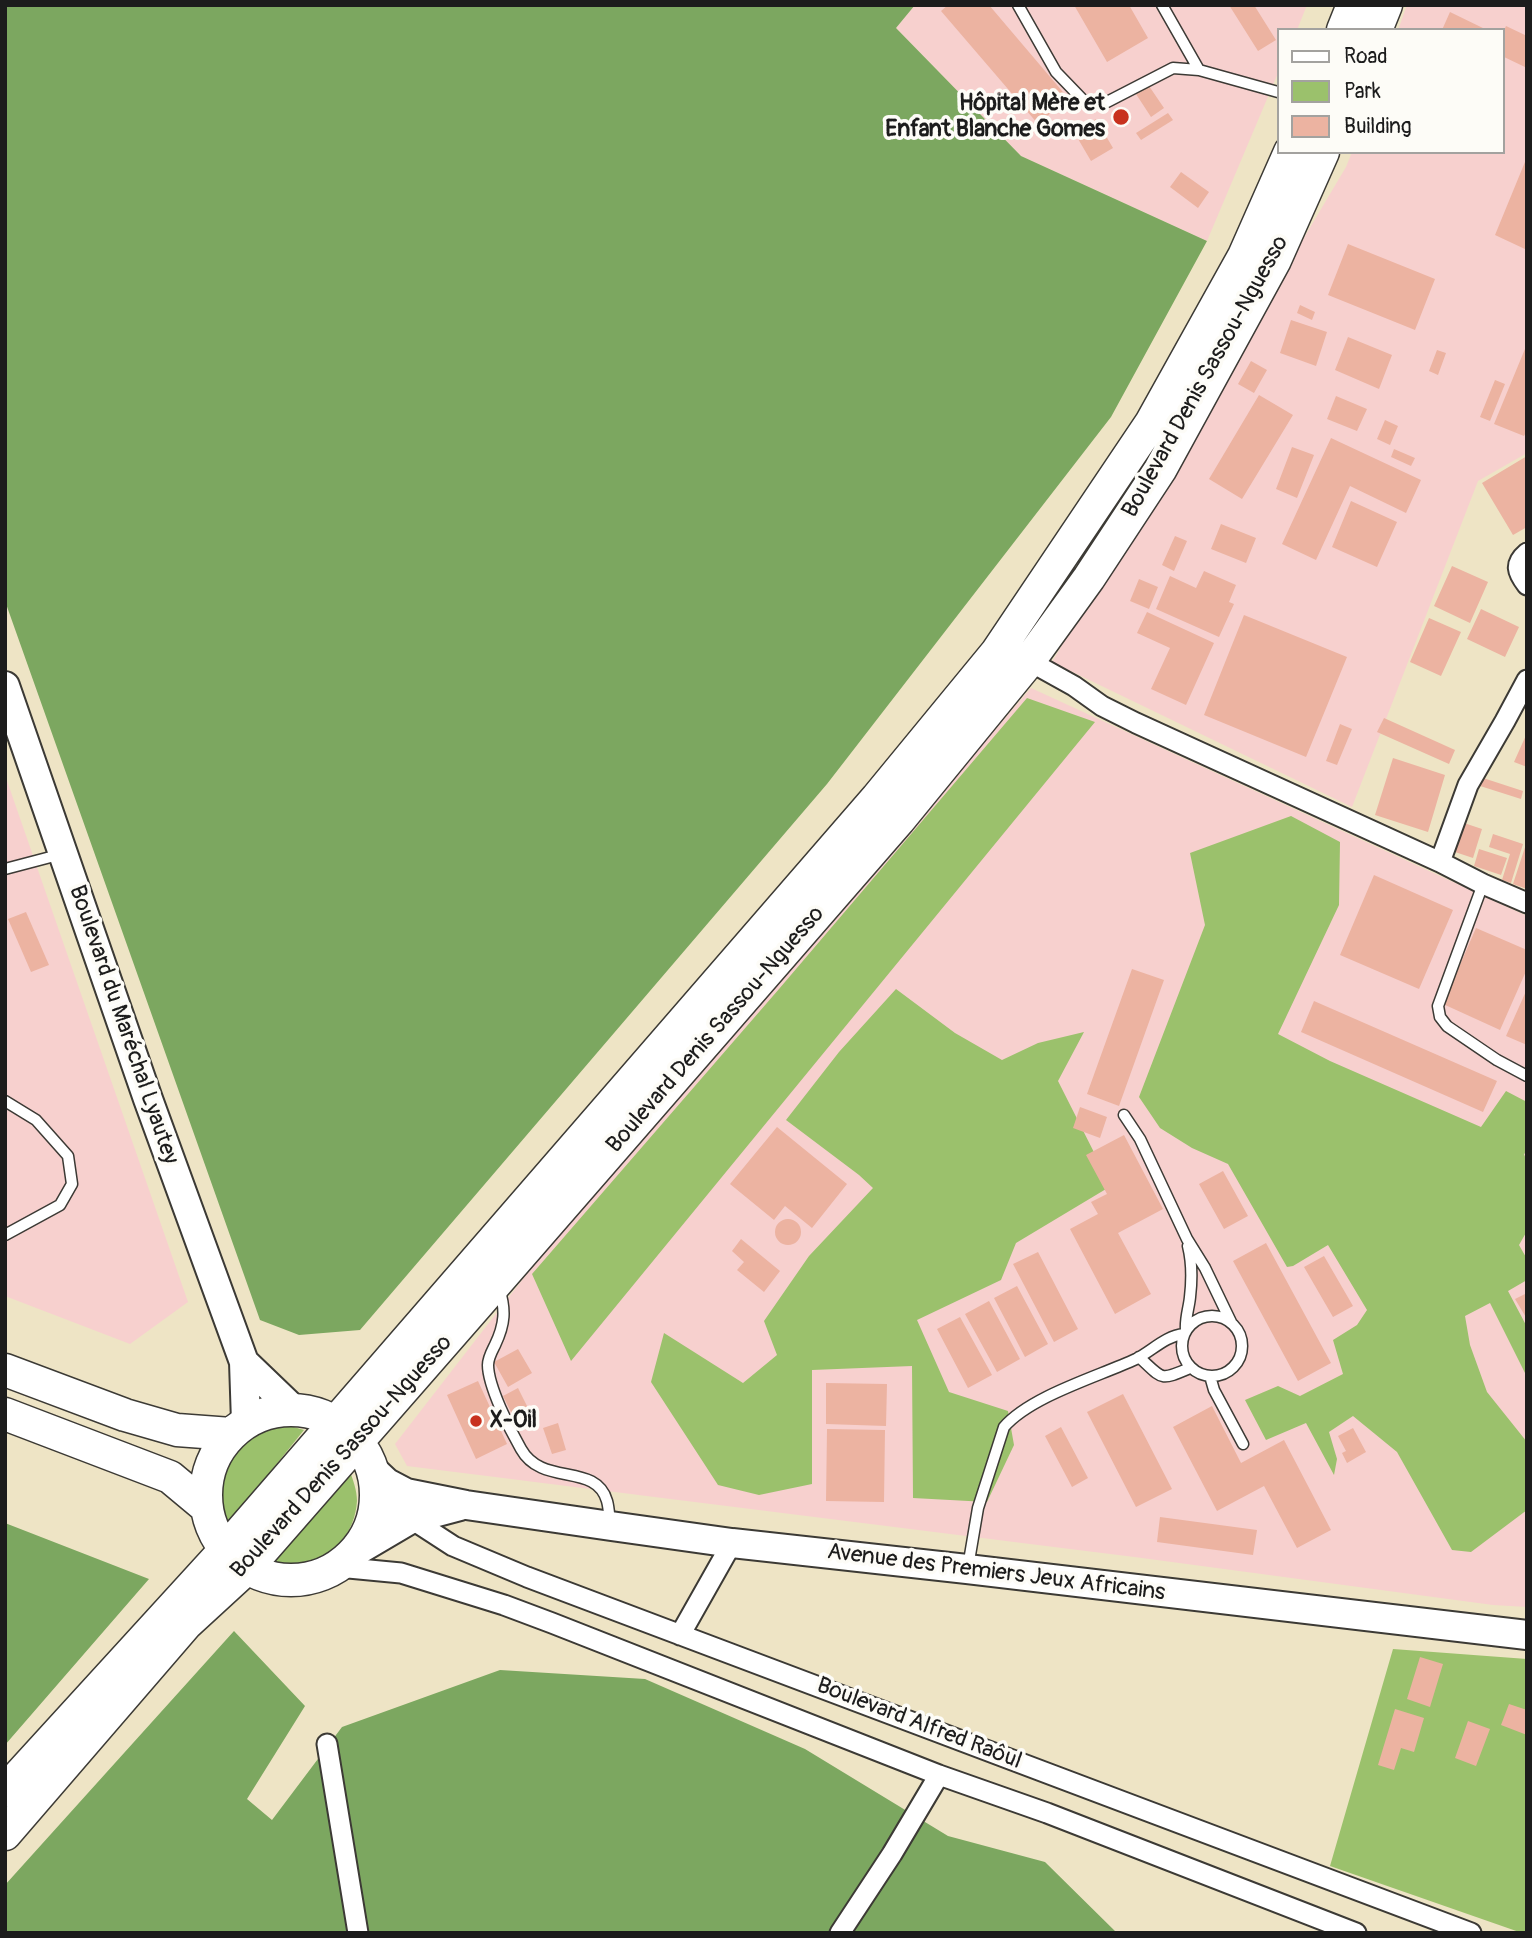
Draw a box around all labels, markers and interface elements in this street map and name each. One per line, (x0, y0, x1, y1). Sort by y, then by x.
legend (1276, 28, 1504, 154)
text: Road (1344, 43, 1388, 70)
text: Park (1344, 78, 1381, 105)
place label: Hôpital Mère et Enfant Blanche Gomes (885, 90, 1105, 144)
marker: Hôpital Mère et Enfant Blanche Gomes (1111, 107, 1131, 127)
text: Building (1344, 113, 1411, 140)
street label: Boulevard Denis Sassou-Nguesso (1117, 231, 1295, 523)
street label: Boulevard du Maréchal Lyautey (62, 882, 184, 1168)
street label: Boulevard Denis Sassou-Nguesso (601, 901, 831, 1159)
street label: Boulevard Denis Sassou-Nguesso (225, 1330, 459, 1584)
place label: X-Oil (490, 1407, 537, 1435)
marker: X-Oil (468, 1413, 484, 1429)
street label: Avenue des Premiers Jeux Africains (825, 1539, 1167, 1607)
street label: Boulevard Alfred Raôul (813, 1672, 1025, 1776)

